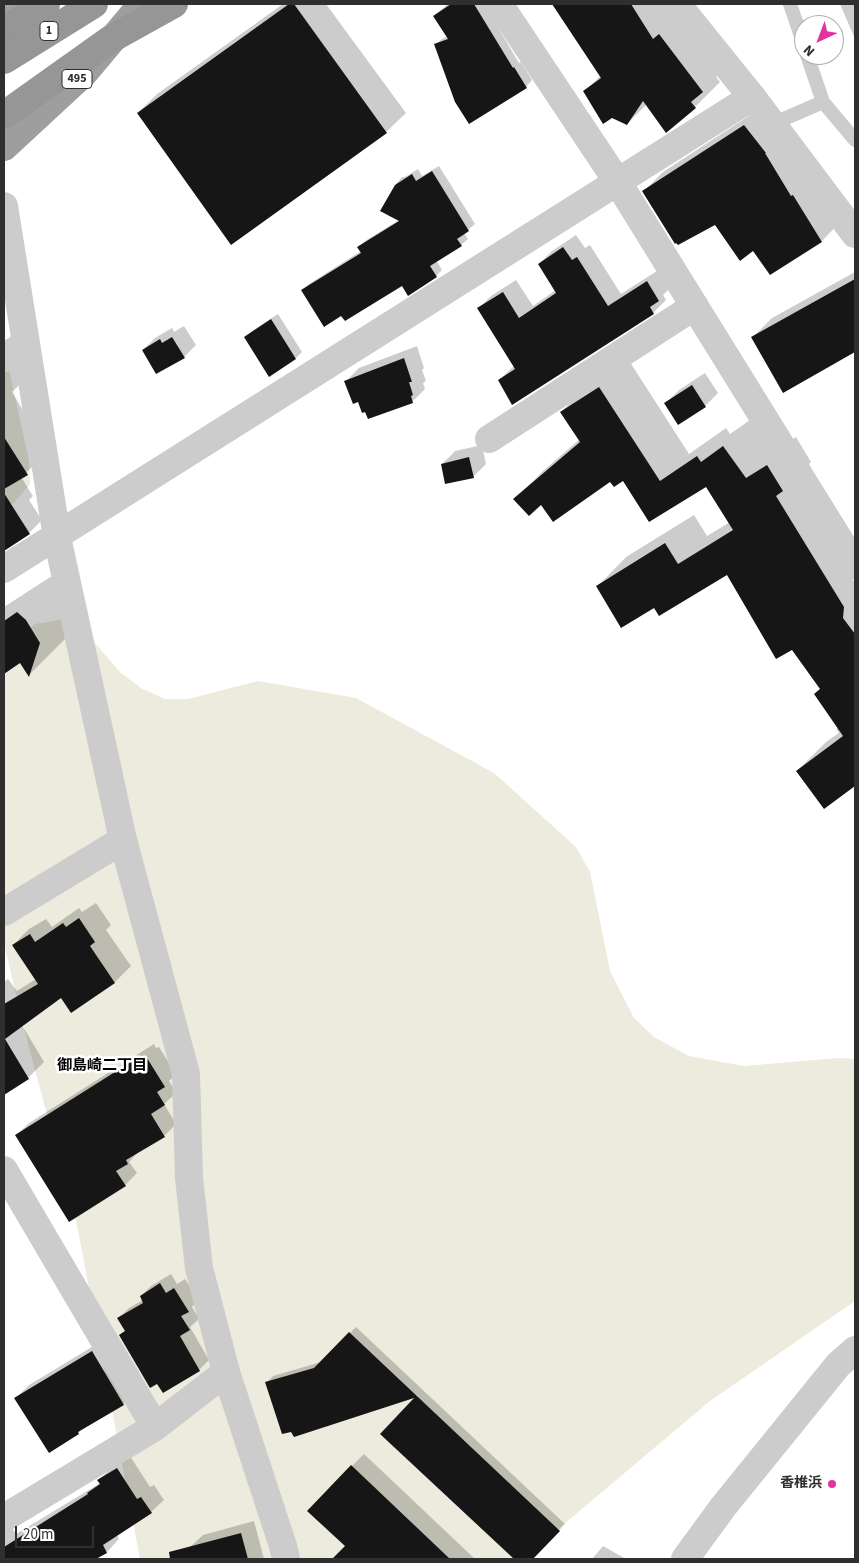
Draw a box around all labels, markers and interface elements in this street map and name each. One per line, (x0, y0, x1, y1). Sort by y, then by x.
north arrow (794, 15, 844, 65)
road number: 1 (40, 22, 58, 40)
text: N (799, 40, 820, 61)
road number: 495 (62, 70, 92, 88)
district label: 御島崎二丁目 (57, 1058, 147, 1076)
place label: 香椎浜 (780, 1476, 822, 1492)
marker: 香椎浜 (826, 1478, 838, 1490)
scale bar (18, 1516, 96, 1548)
text: 20 m (23, 1524, 53, 1545)

